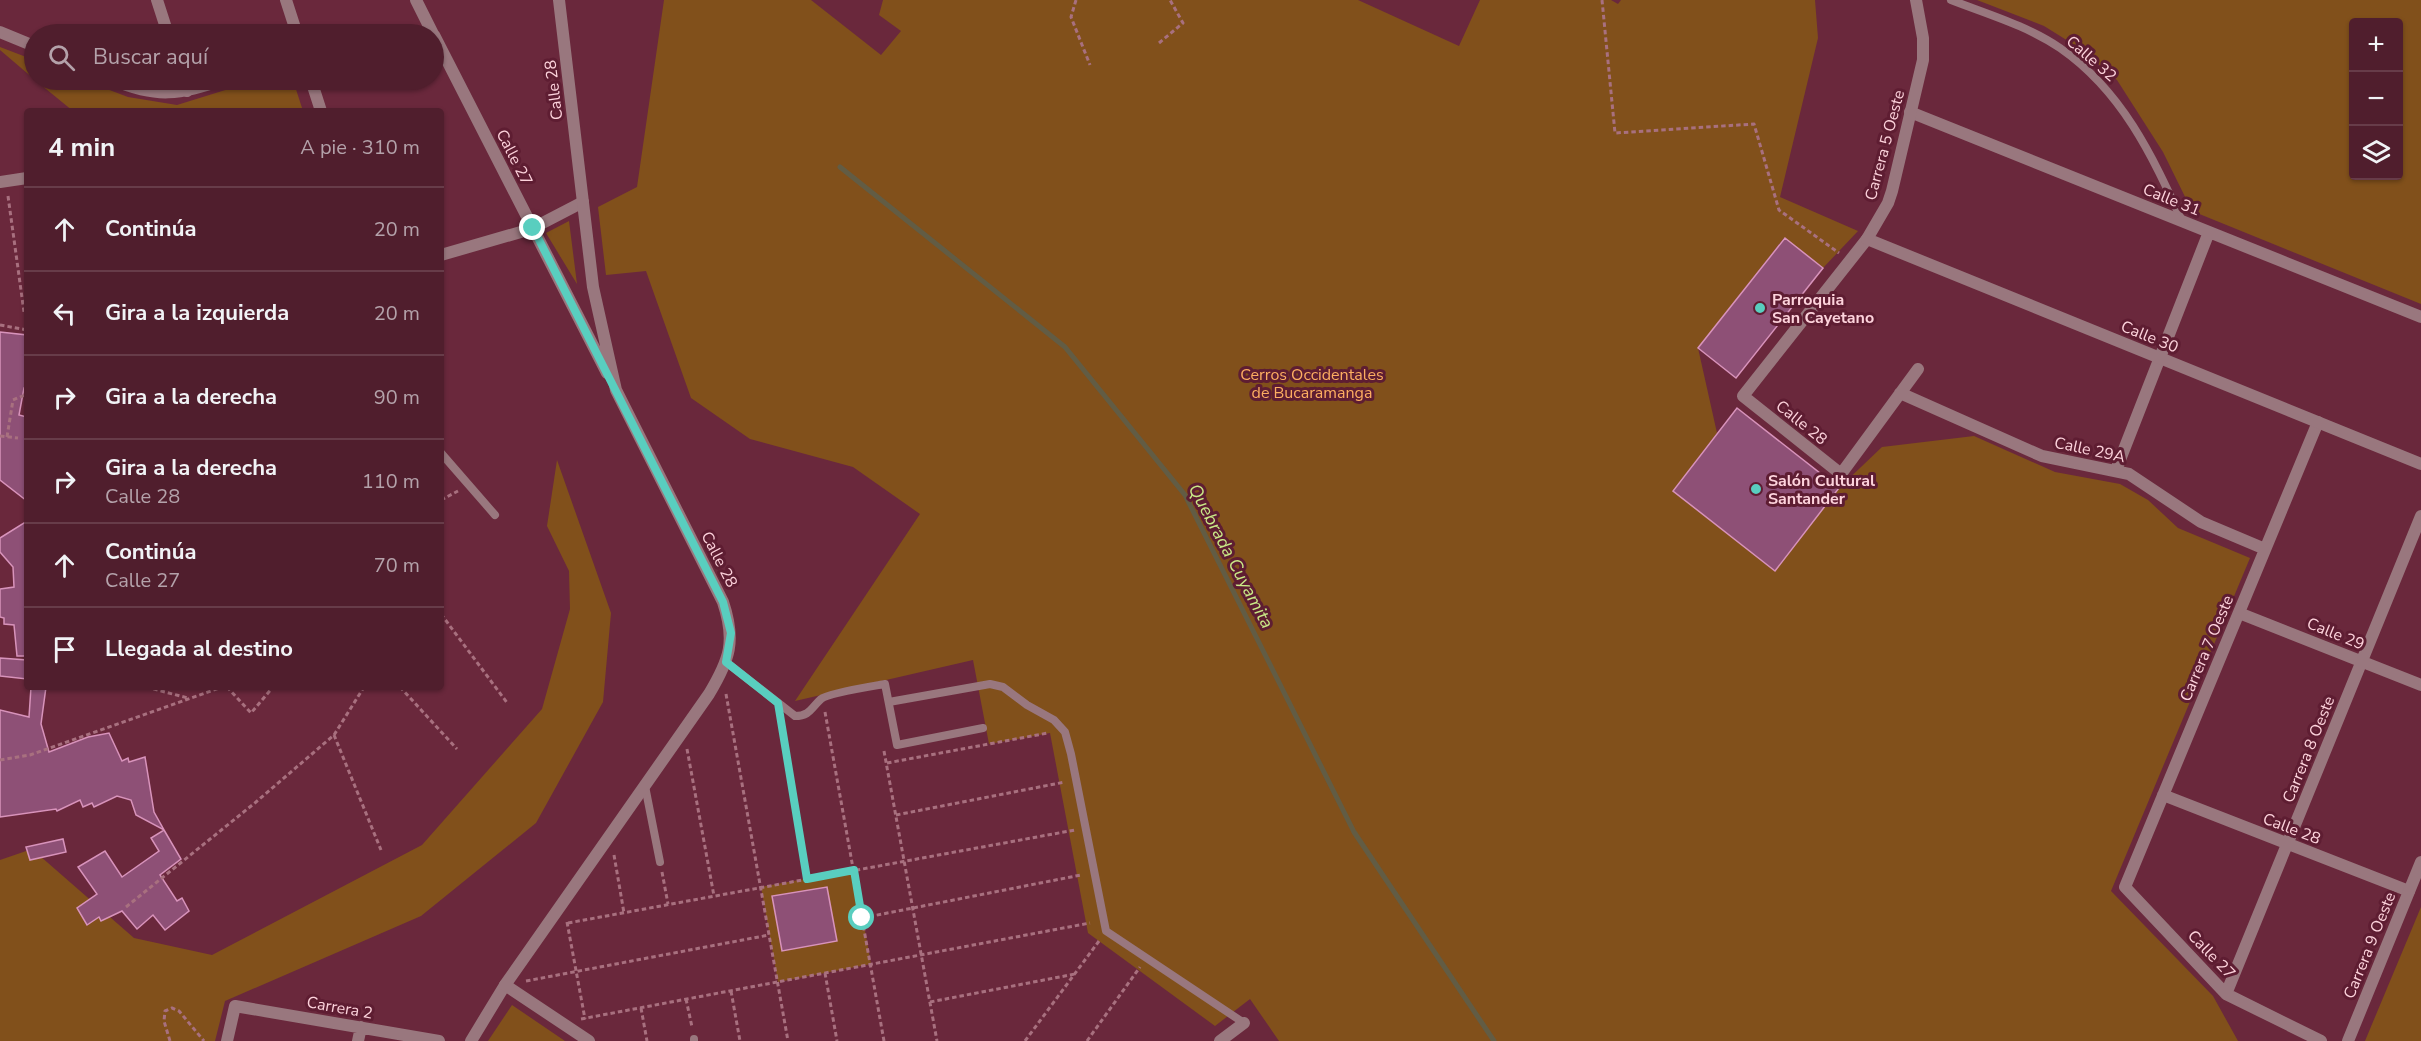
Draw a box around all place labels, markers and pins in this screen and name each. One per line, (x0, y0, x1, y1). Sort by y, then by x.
place label: Parroquia San Cayetano (1772, 289, 1874, 329)
marker: Parroquia San Cayetano (1753, 301, 1767, 315)
place label: Salón Cultural Santander (1768, 470, 1875, 510)
marker: Salón Cultural Santander (1749, 482, 1763, 496)

